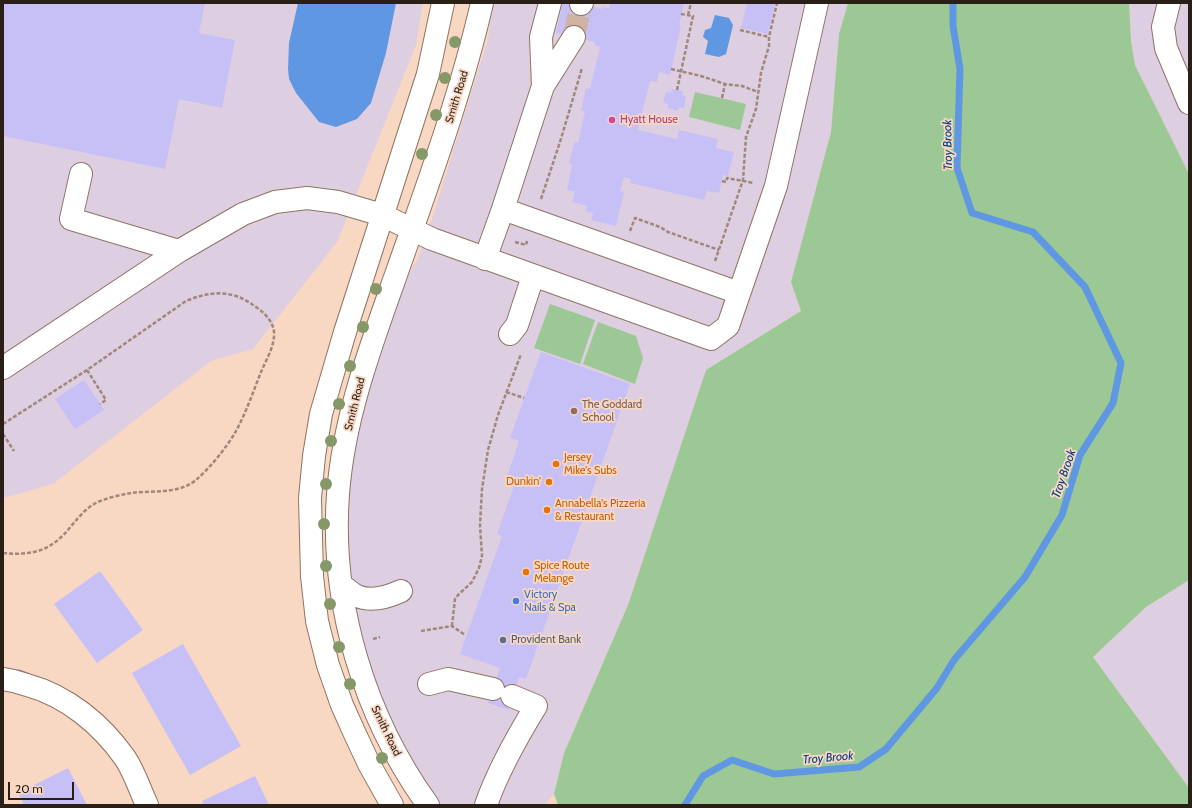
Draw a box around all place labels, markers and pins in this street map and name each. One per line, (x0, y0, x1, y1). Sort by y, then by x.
place label: Hyatt House (620, 113, 678, 127)
marker: Hyatt House (607, 115, 617, 125)
place label: The Goddard School (582, 398, 642, 424)
marker: The Goddard School (569, 406, 579, 416)
place label: Jersey Mike's Subs (564, 451, 617, 477)
marker: Jersey Mike's Subs (551, 459, 561, 469)
place label: Dunkin' (506, 475, 541, 489)
marker: Dunkin' (544, 477, 554, 487)
place label: Annabella's Pizzeria & Restaurant (555, 497, 646, 523)
marker: Annabella's Pizzeria & Restaurant (542, 505, 552, 515)
place label: Spice Route Melange (534, 559, 589, 585)
marker: Spice Route Melange (521, 567, 531, 577)
place label: Victory Nails & Spa (524, 588, 576, 614)
marker: Victory Nails & Spa (511, 596, 521, 606)
place label: Provident Bank (511, 633, 581, 647)
marker: Provident Bank (498, 635, 508, 645)

